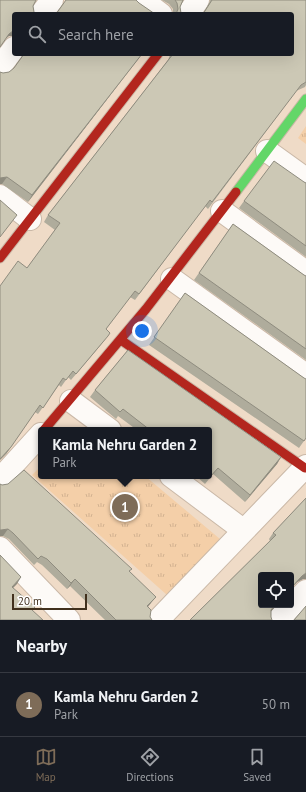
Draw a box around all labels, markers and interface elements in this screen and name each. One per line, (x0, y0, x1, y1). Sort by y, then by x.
search box (12, 12, 294, 56)
icon: search (26, 23, 48, 45)
text: Search here (58, 25, 134, 44)
your location (132, 321, 152, 341)
popup (38, 427, 212, 479)
text: Kamla Nehru Garden 2 (53, 435, 197, 454)
text: Park (53, 454, 77, 471)
pin: 1 (112, 492, 138, 522)
map controls (258, 572, 294, 608)
button: locate (258, 572, 294, 608)
scale bar (12, 592, 87, 611)
text: 20 m (18, 594, 42, 608)
text: Nearby (16, 635, 67, 657)
text: Kamla Nehru Garden 2 (54, 687, 199, 706)
text: 1 (25, 696, 33, 713)
text: 50 m (262, 696, 290, 713)
text: Park (54, 706, 78, 723)
tab: Map (35, 746, 57, 784)
tab: Directions (126, 746, 174, 784)
tab: Saved (243, 746, 271, 784)

